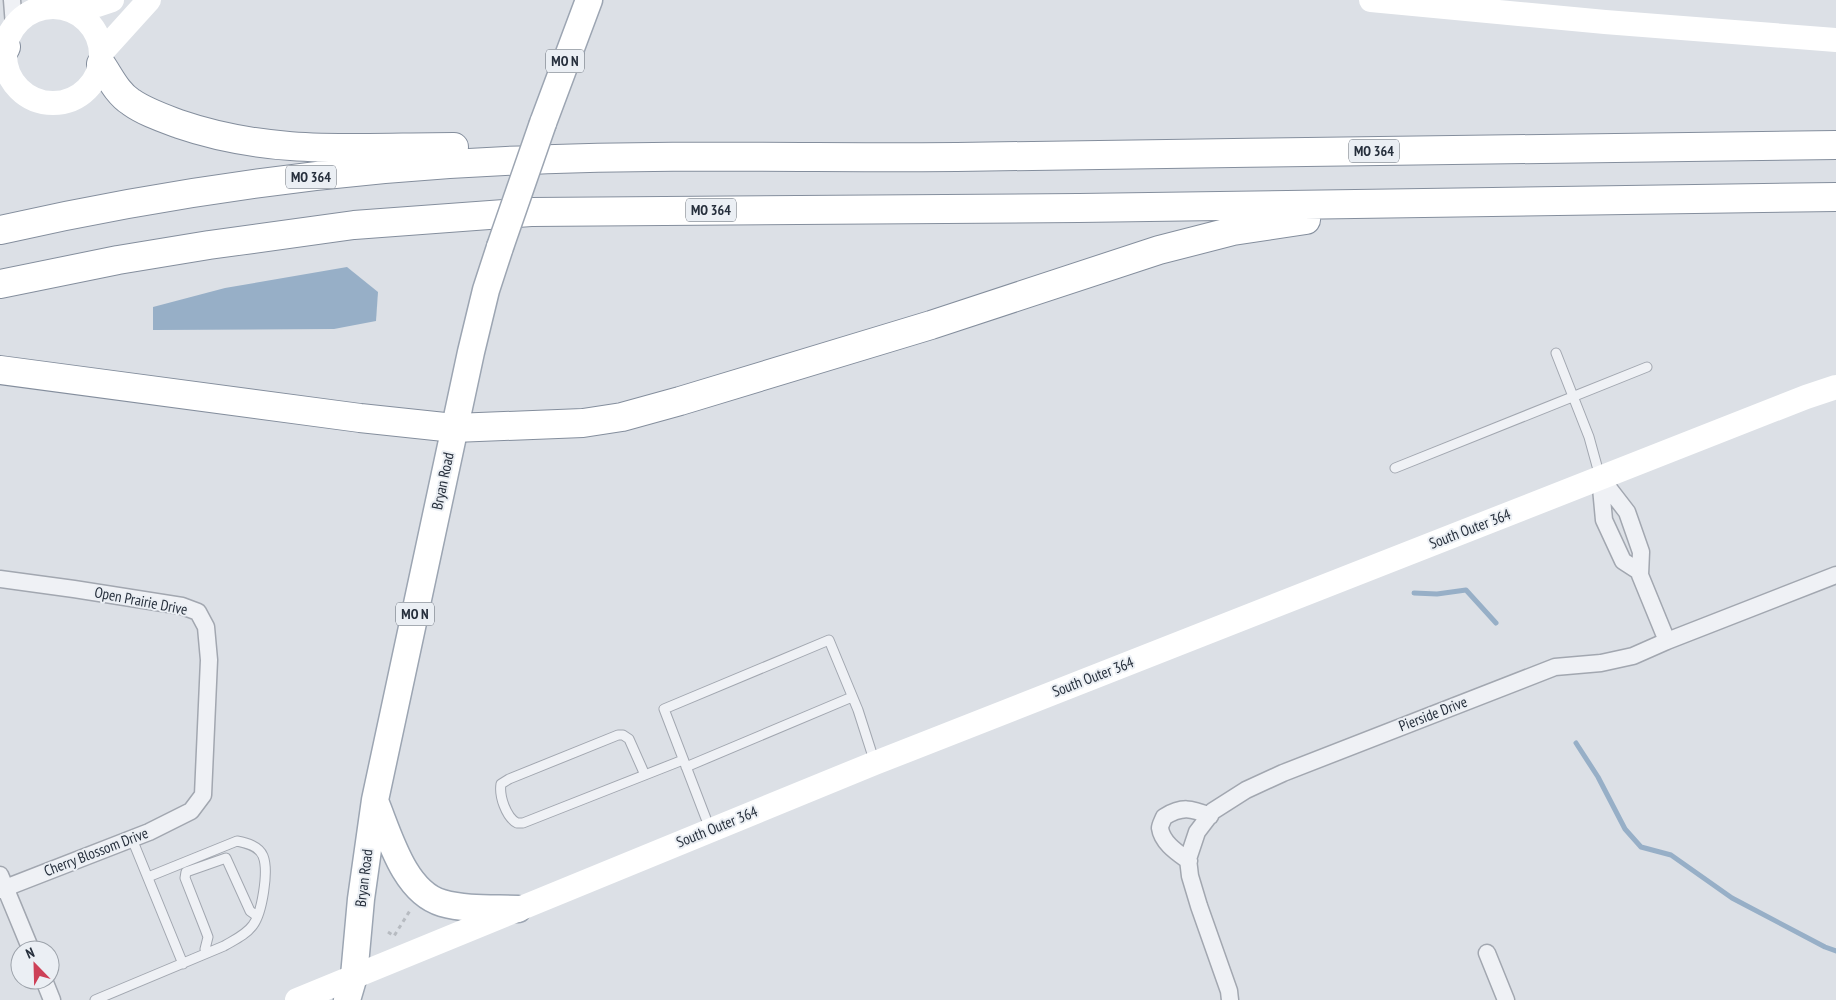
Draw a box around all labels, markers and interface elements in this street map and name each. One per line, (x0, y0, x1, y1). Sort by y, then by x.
road number: MO N (546, 49, 584, 72)
road number: MO 364 (1349, 140, 1399, 162)
road number: MO 364 (286, 166, 336, 188)
road number: MO 364 (686, 198, 736, 222)
street label: Bryan Road (427, 450, 458, 511)
street label: South Outer 364 (1426, 504, 1514, 553)
street label: Open Prairie Drive (93, 582, 189, 619)
road number: MO N (396, 602, 434, 626)
street label: South Outer 364 (1049, 652, 1137, 701)
street label: Pierside Drive (1396, 692, 1470, 735)
street label: South Outer 364 (673, 802, 760, 851)
street label: Cherry Blossom Drive (41, 823, 151, 880)
street label: Bryan Road (351, 848, 376, 908)
north arrow (10, 940, 60, 990)
text: N (23, 943, 37, 963)

